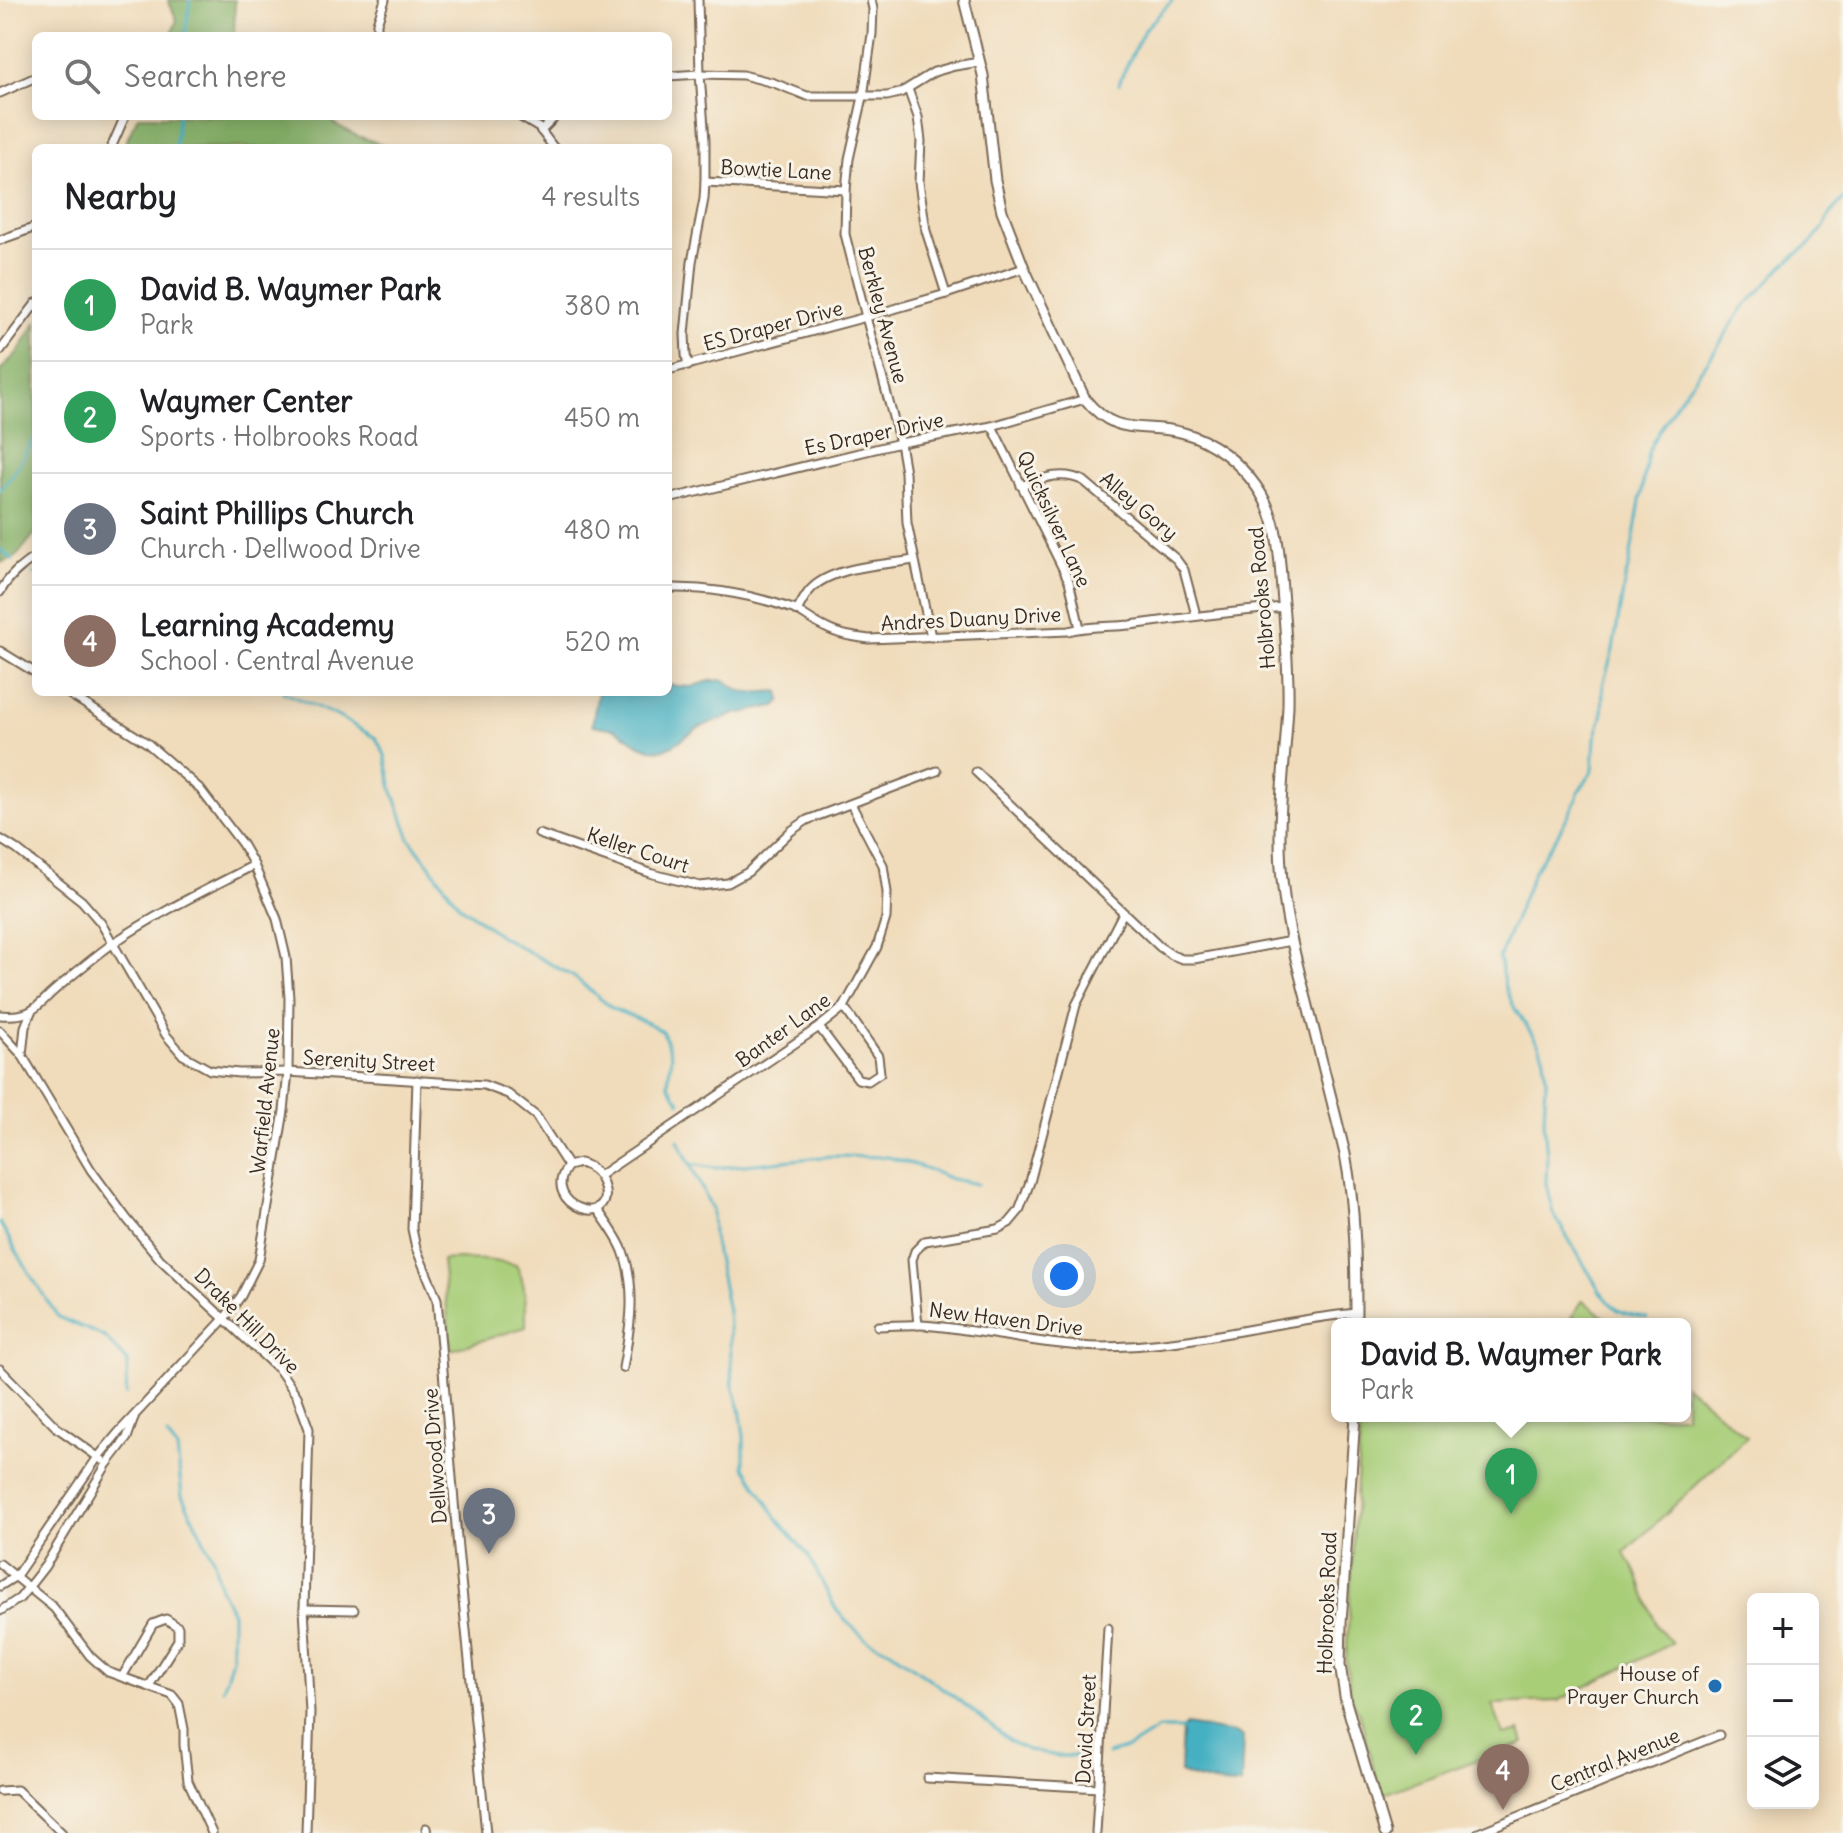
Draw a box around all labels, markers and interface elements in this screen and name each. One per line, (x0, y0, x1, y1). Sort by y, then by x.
search box (32, 32, 672, 120)
icon: search (60, 54, 104, 98)
text: Search here (124, 57, 287, 95)
street label: Bowtie Lane (720, 154, 832, 185)
text: Nearby (64, 175, 177, 218)
text: 4 results (542, 180, 640, 213)
street label: Berkley Avenue (853, 244, 914, 386)
text: David B. Waymer Park (140, 270, 442, 308)
text: 1 (85, 289, 95, 322)
text: 380 m (564, 289, 640, 322)
street label: ES Draper Drive (700, 295, 845, 356)
text: Park (140, 308, 194, 341)
text: Waymer Center (140, 382, 353, 420)
text: 2 (83, 401, 97, 434)
text: 450 m (564, 401, 640, 434)
street label: Es Draper Drive (802, 407, 946, 460)
text: Sports · Holbrooks Road (140, 420, 419, 453)
street label: Quicksilver Lane (1012, 447, 1097, 591)
street label: Alley Gory (1095, 466, 1183, 545)
text: Saint Phillips Church (140, 494, 414, 532)
text: 3 (83, 513, 97, 546)
text: 480 m (564, 513, 640, 546)
street label: Holbrooks Road (1243, 526, 1280, 670)
text: Church · Dellwood Drive (140, 532, 421, 565)
street label: Andres Duany Drive (880, 601, 1062, 636)
text: Learning Academy (140, 606, 394, 644)
text: 4 (82, 625, 98, 658)
text: 520 m (565, 625, 640, 658)
text: School · Central Avenue (140, 644, 414, 677)
street label: Keller Court (584, 821, 693, 878)
street label: Banter Lane (731, 987, 835, 1072)
street label: Warfield Avenue (244, 1027, 285, 1175)
street label: Serenity Street (302, 1045, 436, 1076)
your location (1044, 1256, 1084, 1296)
street label: Drake Hill Drive (189, 1263, 305, 1379)
street label: New Haven Drive (928, 1297, 1084, 1340)
popup (1331, 1318, 1691, 1422)
text: David B. Waymer Park (1360, 1335, 1662, 1373)
text: Park (1360, 1373, 1414, 1406)
street label: Dellwood Drive (417, 1387, 452, 1525)
pin: 1 (1485, 1448, 1537, 1514)
pin: 3 (463, 1488, 515, 1554)
street label: Holbrooks Road (1312, 1531, 1341, 1675)
map controls (1747, 1593, 1819, 1809)
button: + (1747, 1593, 1819, 1665)
place label: House of Prayer Church (1567, 1661, 1699, 1709)
button: − (1747, 1665, 1819, 1737)
street label: David Street (1070, 1673, 1101, 1784)
marker: House of Prayer Church (1706, 1677, 1724, 1695)
pin: 2 (1390, 1689, 1442, 1755)
street label: Central Avenue (1547, 1722, 1683, 1797)
button: layers (1747, 1737, 1819, 1809)
pin: 4 (1477, 1744, 1529, 1810)

